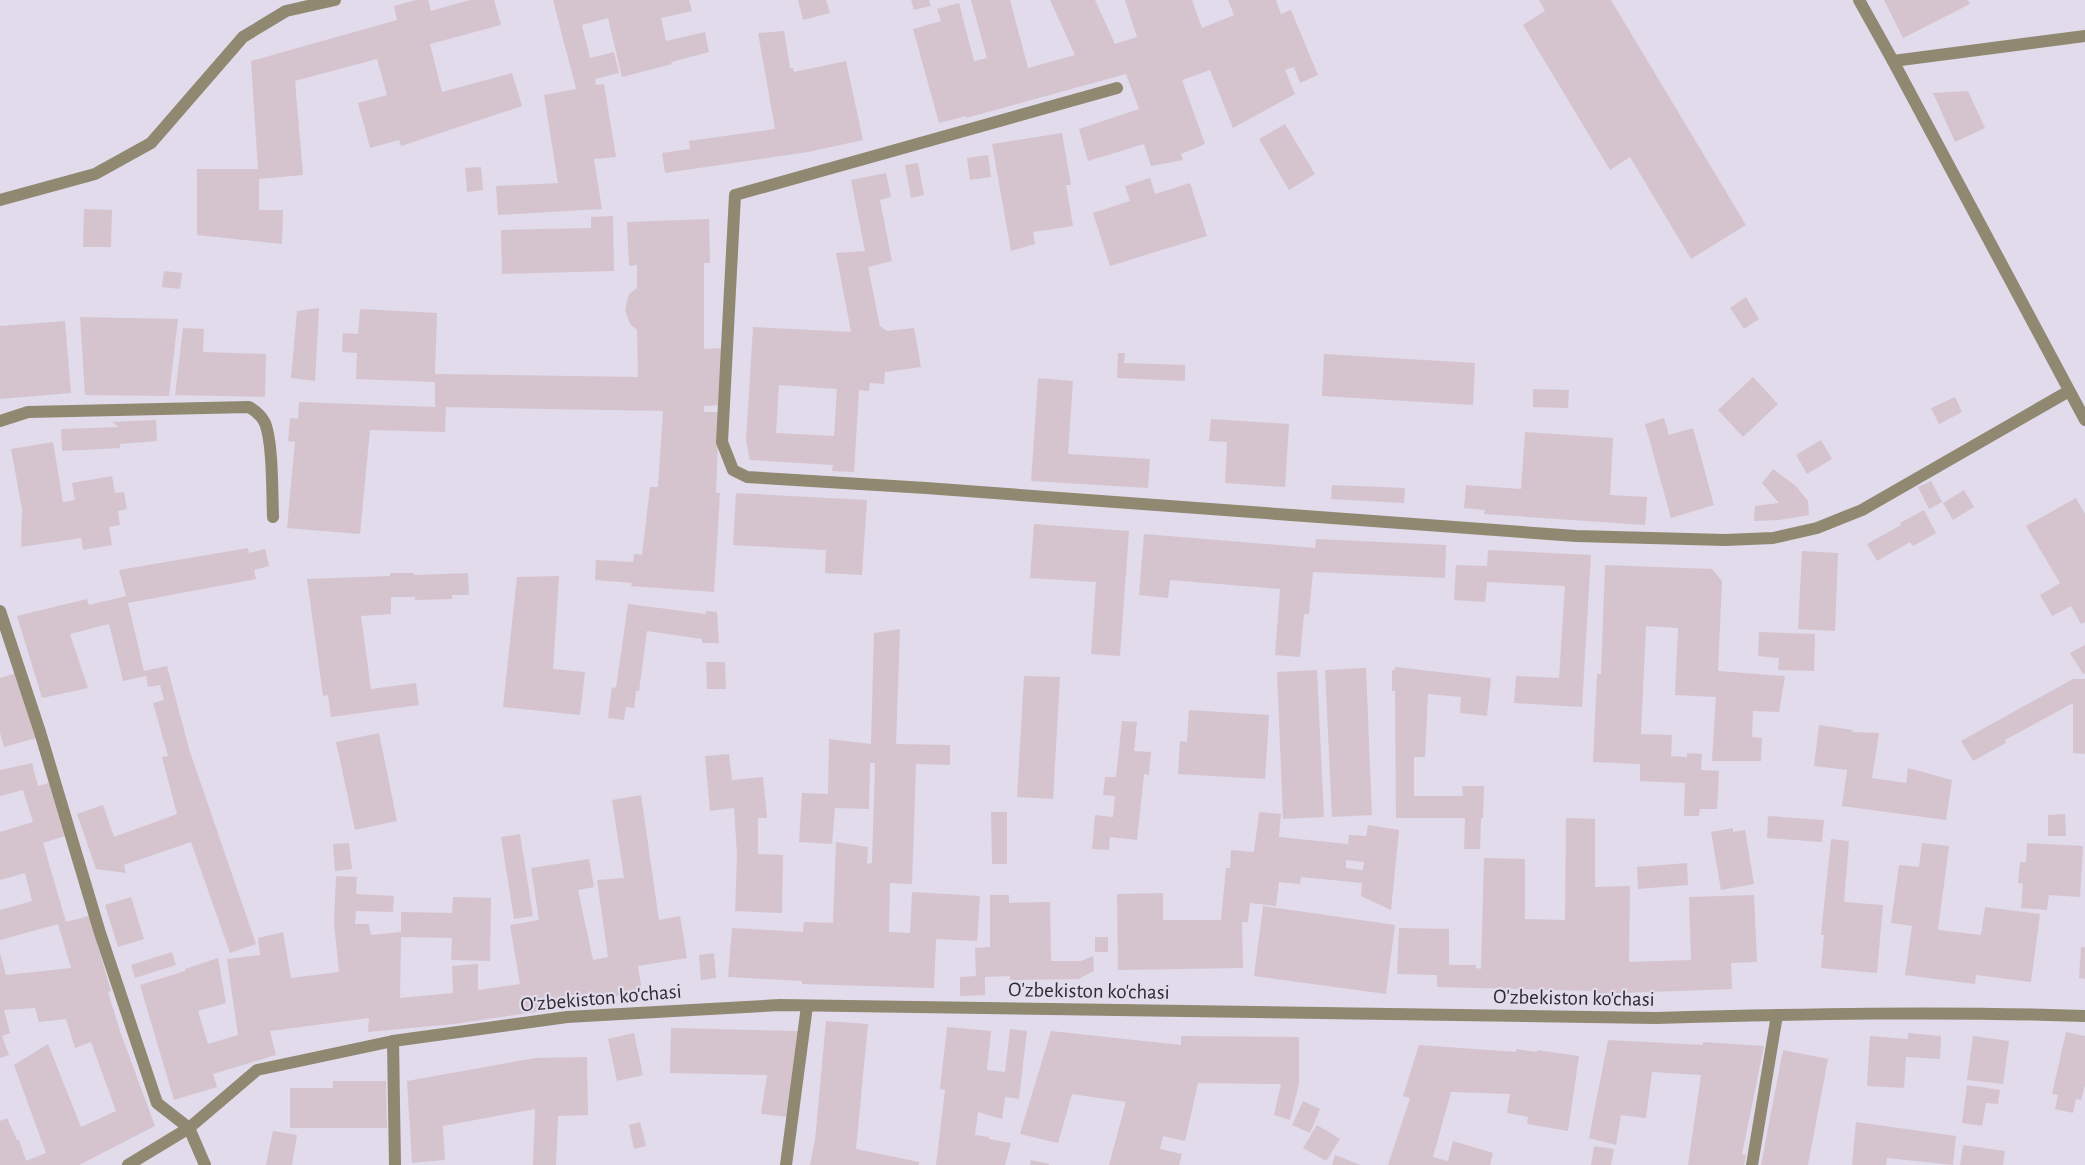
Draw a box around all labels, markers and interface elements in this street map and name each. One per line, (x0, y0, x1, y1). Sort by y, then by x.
street label: O'zbekiston ko'chasi (1008, 979, 1170, 1003)
street label: O'zbekiston ko'chasi (520, 980, 682, 1016)
street label: O'zbekiston ko'chasi (1493, 986, 1655, 1010)

